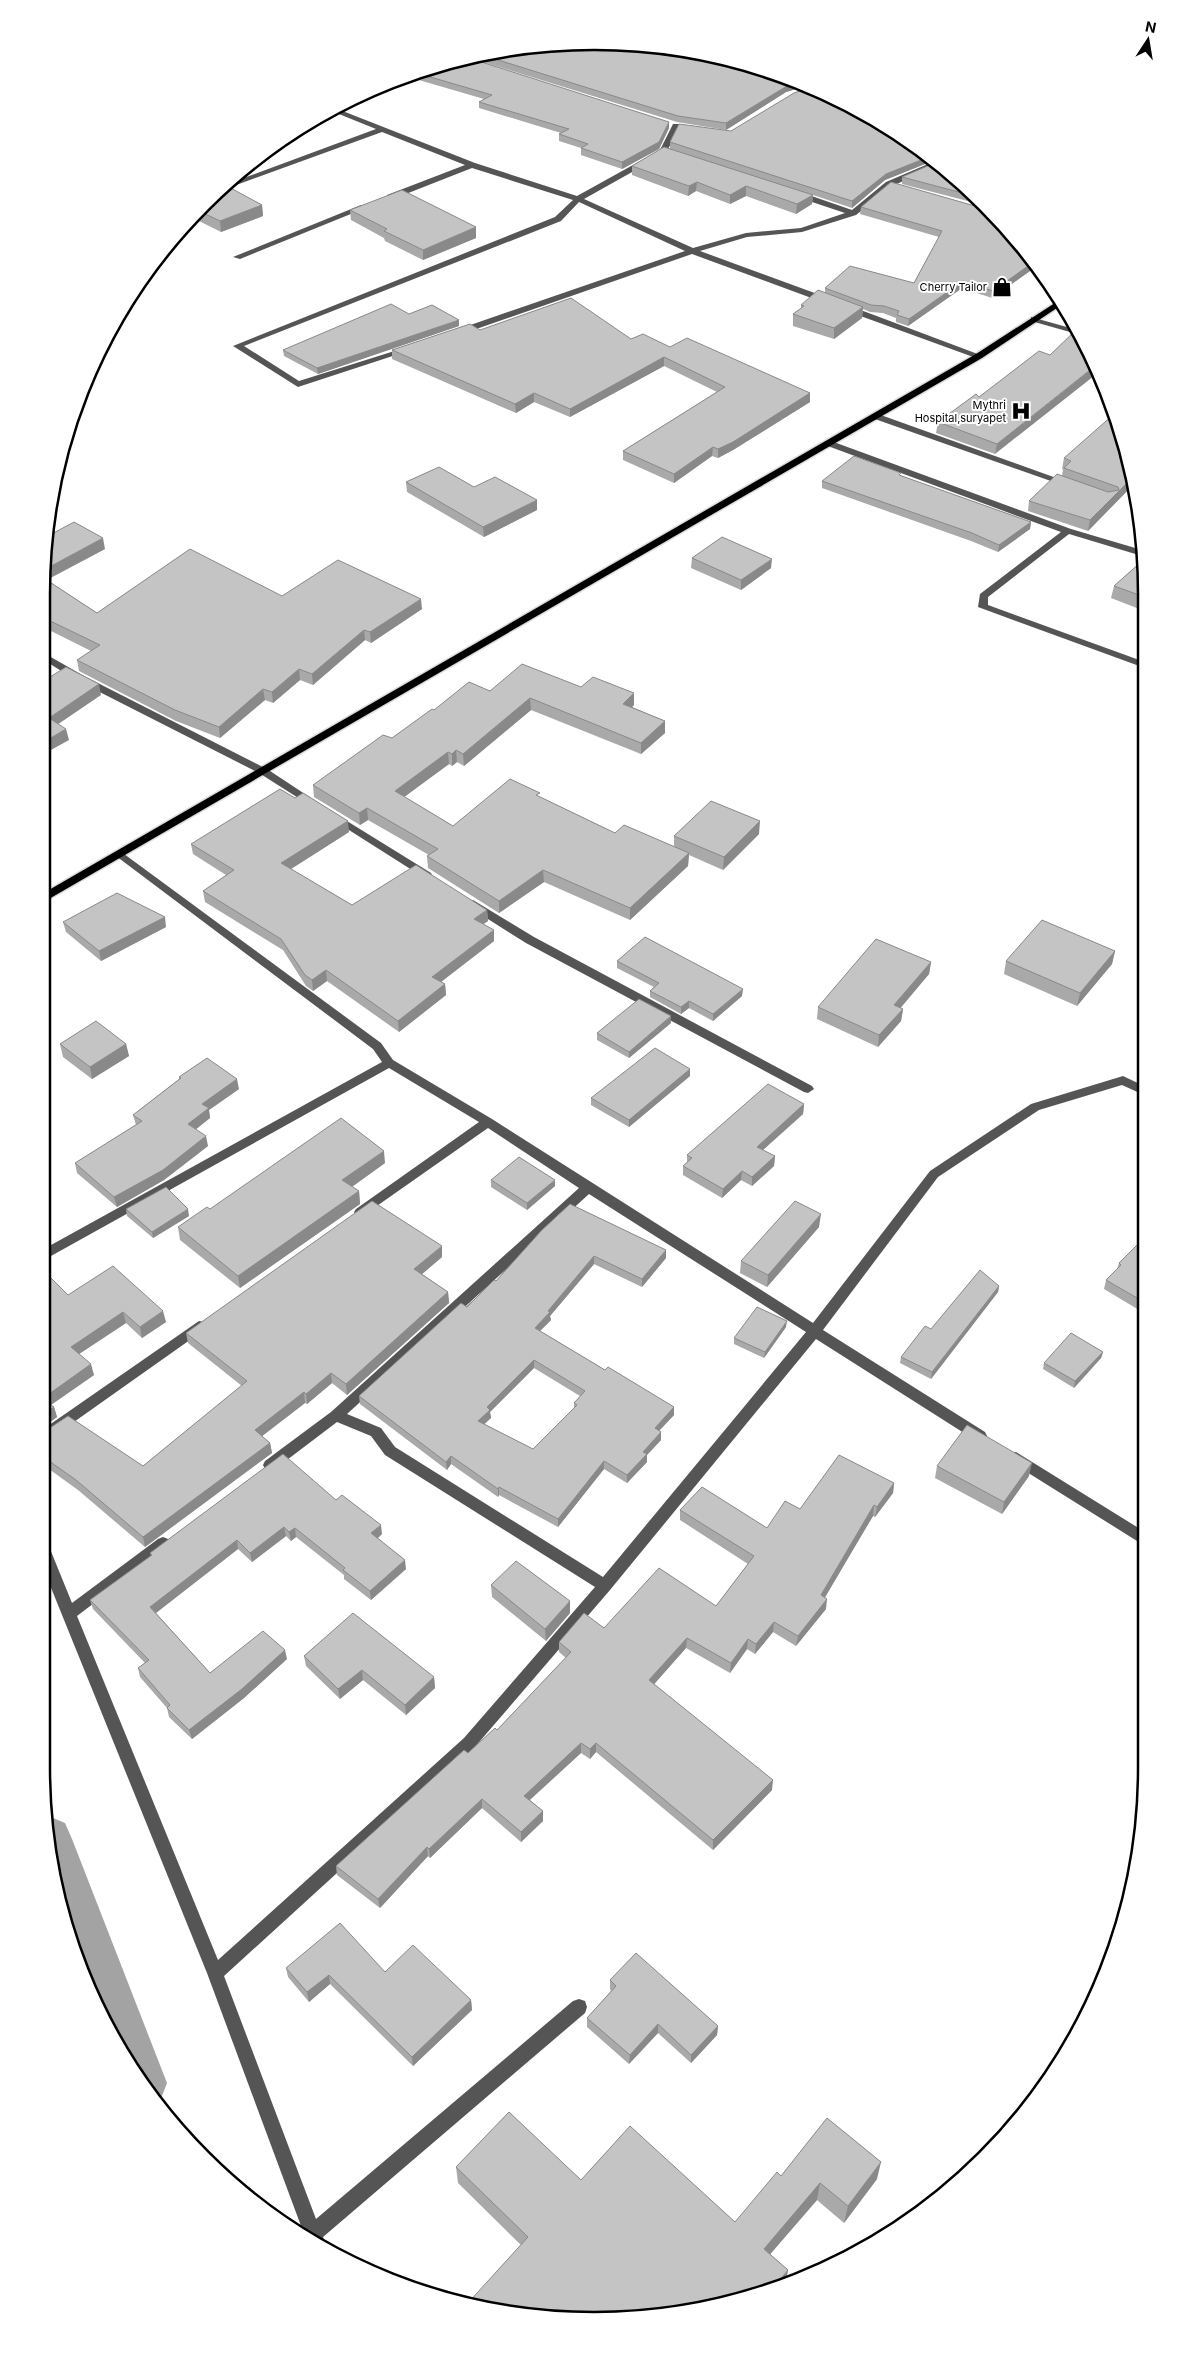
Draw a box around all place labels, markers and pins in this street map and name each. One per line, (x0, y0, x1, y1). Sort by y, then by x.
shop icon: Cherry Tailor (991, 276, 1013, 298)
place label: Cherry Tailor (920, 280, 987, 294)
place label: Mythri Hospital,suryapet (915, 398, 1006, 425)
hospital icon: Mythri Hospital,suryapet (1010, 400, 1032, 422)

